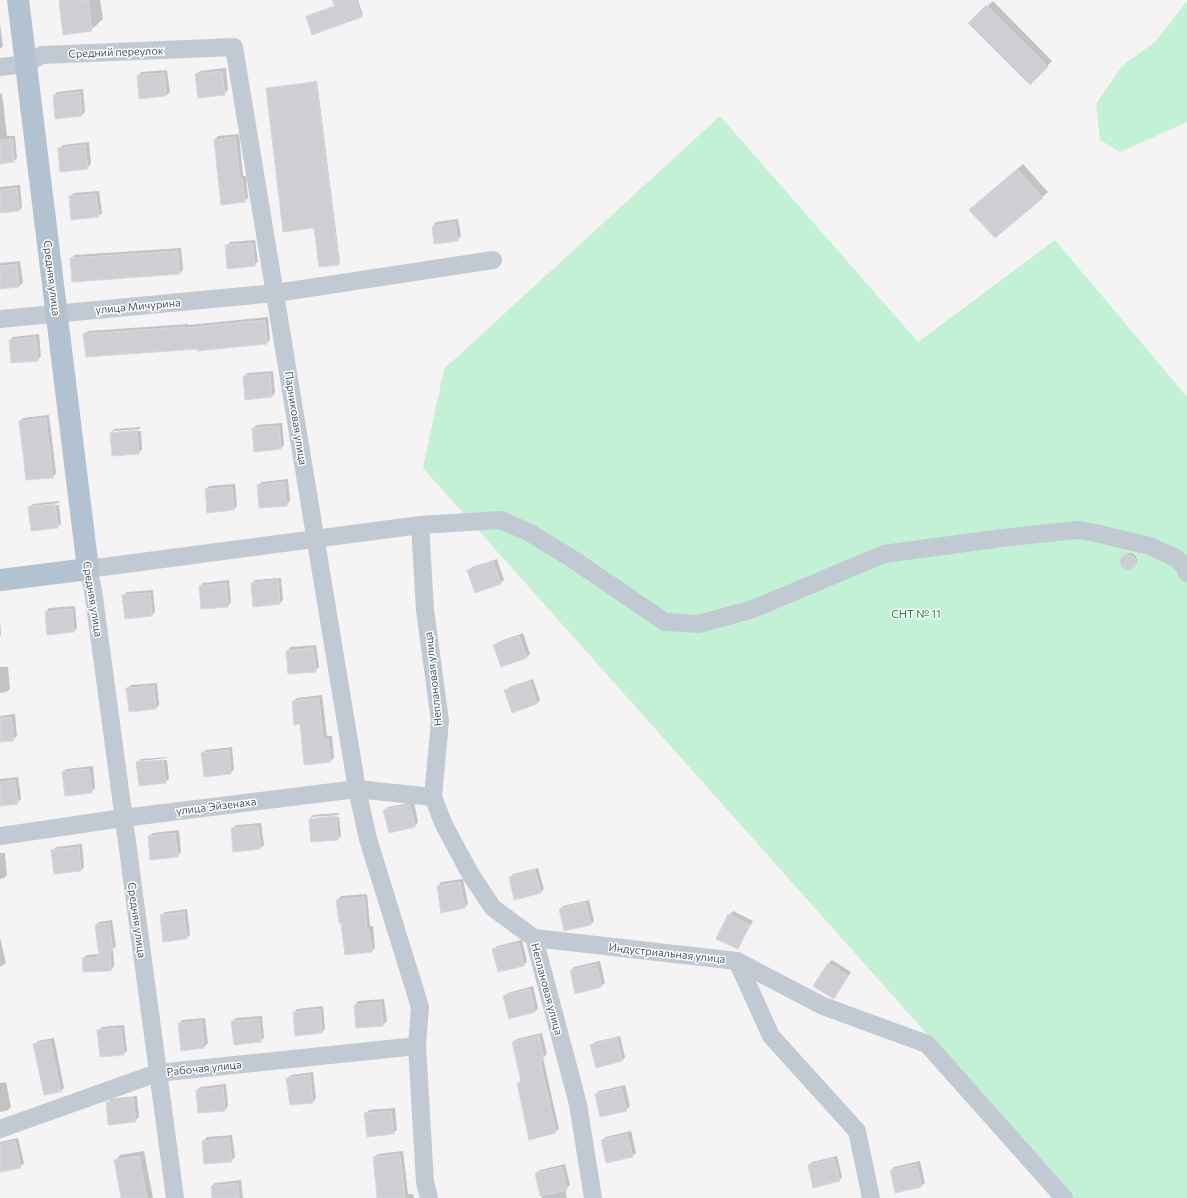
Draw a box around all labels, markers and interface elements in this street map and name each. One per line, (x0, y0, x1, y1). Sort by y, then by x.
street label: Средний переулок (68, 43, 164, 60)
street label: Средняя улица (41, 239, 64, 317)
street label: улица Мичурина (95, 295, 181, 316)
street label: Парниковая улица (283, 370, 310, 466)
street label: Средняя улица (81, 560, 106, 638)
park label: СНТ № 11 (891, 607, 941, 620)
street label: Неплановая улица (421, 631, 444, 727)
street label: улица Эйзенаха (175, 794, 257, 817)
street label: Средняя улица (126, 881, 149, 959)
street label: Индустриальная улица (608, 940, 726, 965)
street label: Неплановая улица (529, 941, 566, 1036)
street label: Рабочая улица (166, 1057, 242, 1078)

